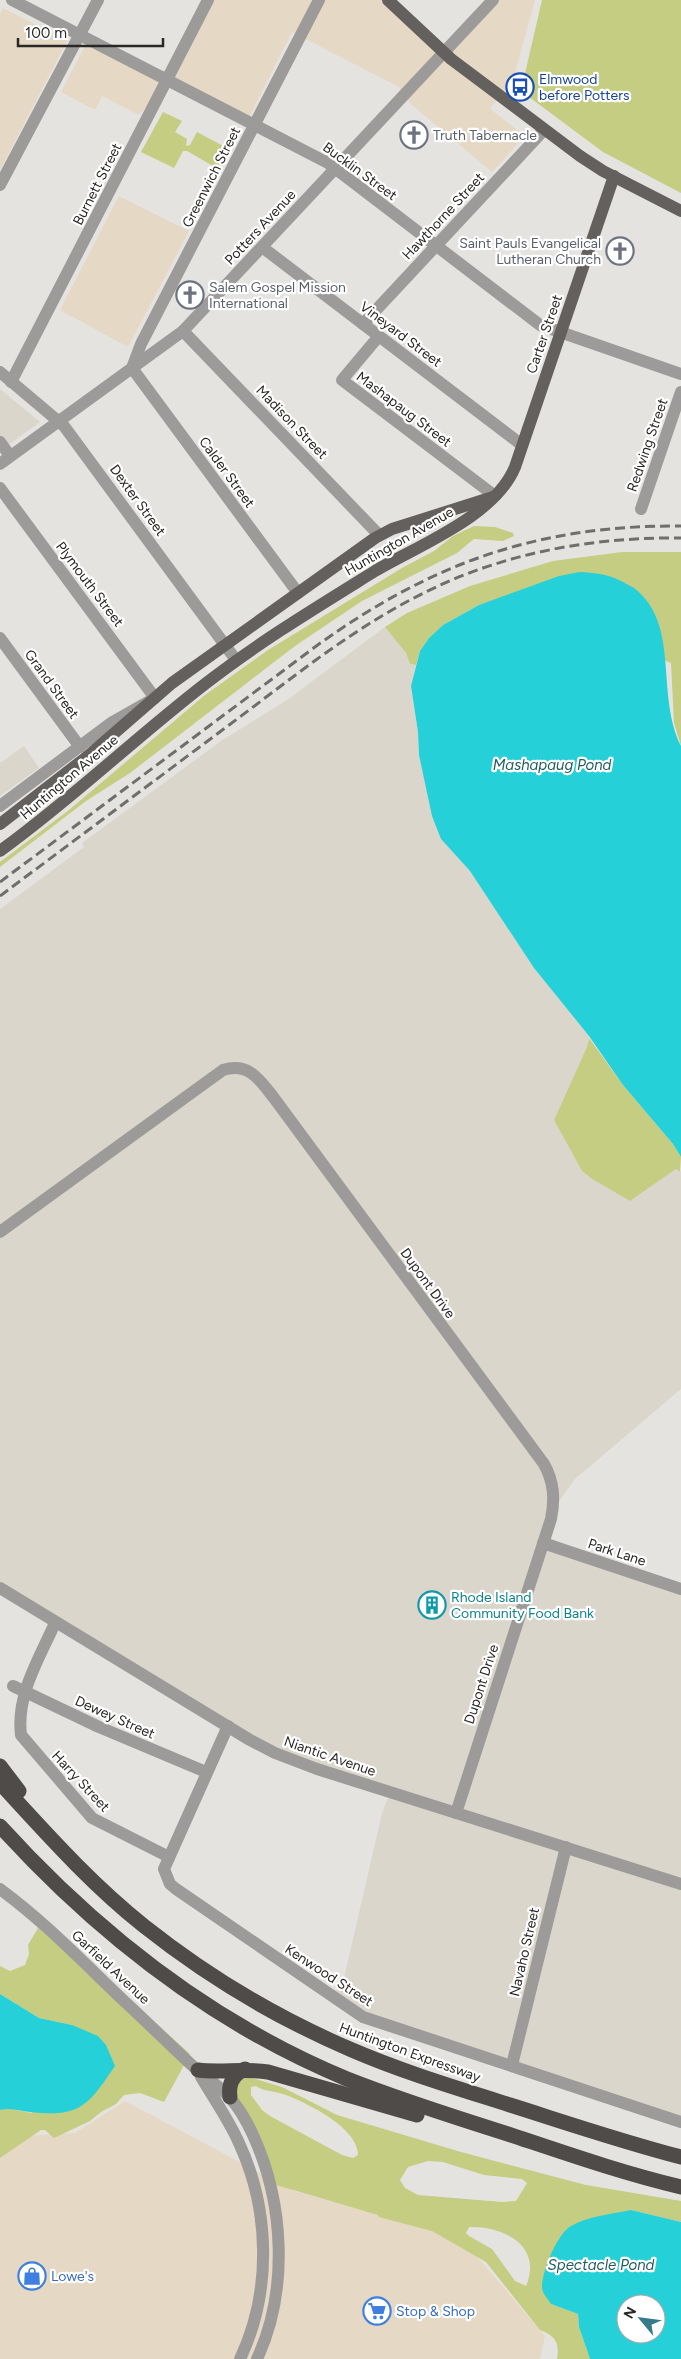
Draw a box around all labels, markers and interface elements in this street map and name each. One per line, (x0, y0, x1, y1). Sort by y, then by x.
scale bar (18, 15, 162, 47)
text: 100 m (25, 24, 67, 42)
place label: Elmwood before Potters (539, 71, 629, 104)
bus stop icon: Elmwood before Potters (505, 72, 535, 102)
church icon: Truth Tabernacle (399, 120, 429, 150)
street label: Greenwich Street (179, 124, 244, 230)
place label: Truth Tabernacle (433, 127, 537, 144)
street label: Bucklin Street (319, 139, 400, 204)
street label: Burnett Street (69, 140, 125, 228)
street label: Hawthorne Street (399, 169, 488, 263)
street label: Potters Avenue (221, 186, 300, 268)
place label: Saint Pauls Evangelical Lutheran Church (459, 235, 601, 268)
church icon: Saint Pauls Evangelical Lutheran Church (605, 236, 635, 266)
place label: Salem Gospel Mission International (209, 279, 346, 312)
church icon: Salem Gospel Mission International (175, 280, 205, 310)
street label: Carter Street (523, 293, 566, 376)
street label: Vineyard Street (356, 298, 445, 371)
street label: Mashapaug Street (353, 368, 455, 451)
street label: Madison Street (252, 382, 331, 463)
street label: Redwing Street (624, 396, 671, 494)
street label: Calder Street (195, 433, 258, 511)
street label: Dexter Street (106, 461, 169, 539)
street label: Huntington Avenue (342, 503, 457, 579)
street label: Plymouth Street (52, 538, 127, 630)
street label: Grand Street (21, 646, 82, 722)
street label: Huntington Avenue (17, 731, 122, 823)
water label: Mashapaug Pond (493, 756, 612, 774)
street label: Dupont Drive (396, 1245, 459, 1322)
street label: Park Lane (586, 1535, 648, 1570)
place label: Rhode Island Community Food Bank (451, 1589, 594, 1622)
building icon: Rhode Island Community Food Bank (417, 1590, 447, 1620)
street label: Dupont Drive (461, 1642, 502, 1726)
street label: Dewey Street (72, 1692, 157, 1743)
street label: Niantic Avenue (282, 1733, 378, 1780)
street label: Harry Street (48, 1747, 113, 1815)
street label: Navaho Street (506, 1906, 543, 1998)
street label: Garfield Avenue (68, 1927, 154, 2008)
street label: Kenwood Street (281, 1941, 376, 2010)
street label: Huntington Expressway (337, 2019, 483, 2086)
water label: Spectacle Pond (548, 2256, 655, 2274)
shop icon: Lowe's (17, 2261, 47, 2291)
place label: Lowe's (51, 2268, 94, 2285)
north arrow (616, 2294, 666, 2344)
supermarket icon: Stop & Shop (362, 2296, 392, 2326)
place label: Stop & Shop (396, 2303, 475, 2320)
text: N (620, 2304, 640, 2322)

